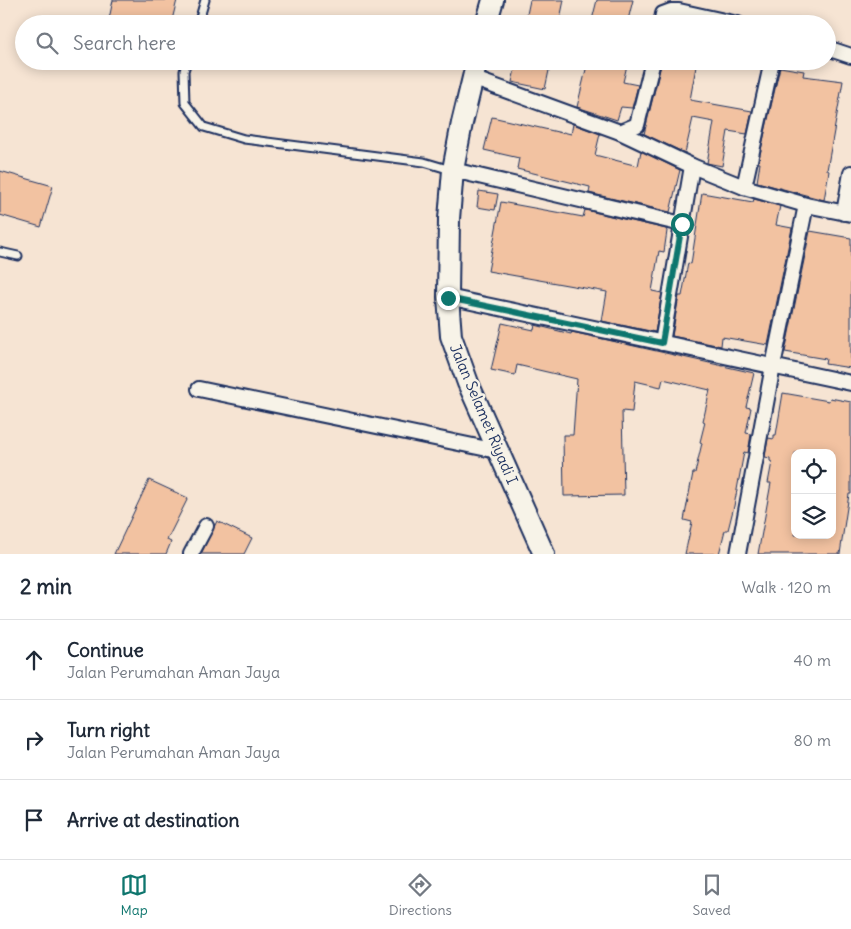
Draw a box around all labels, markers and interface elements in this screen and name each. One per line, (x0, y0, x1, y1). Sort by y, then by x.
search box (15, 15, 836, 70)
icon: search (33, 29, 61, 57)
text: Search here (73, 31, 176, 55)
route start (671, 213, 694, 236)
route end (437, 287, 460, 310)
street label: Jalan Selamet Riyadi I (446, 341, 522, 487)
map controls (791, 449, 836, 539)
button: locate (791, 449, 836, 494)
button: layers (791, 494, 836, 539)
text: 2 min (20, 573, 72, 600)
text: Walk · 120 m (741, 577, 831, 597)
text: Continue (67, 638, 144, 662)
icon: ahead (20, 646, 48, 674)
text: 40 m (793, 650, 831, 670)
text: Jalan Perumahan Aman Jaya (67, 662, 280, 682)
text: Turn right (67, 718, 150, 742)
icon: right (20, 726, 48, 754)
text: 80 m (793, 730, 831, 750)
text: Jalan Perumahan Aman Jaya (67, 742, 280, 762)
icon: arrive (20, 806, 48, 834)
text: Arrive at destination (67, 808, 240, 832)
tab: Map (120, 871, 148, 919)
tab: Directions (389, 871, 452, 919)
tab: Saved (692, 871, 731, 919)

